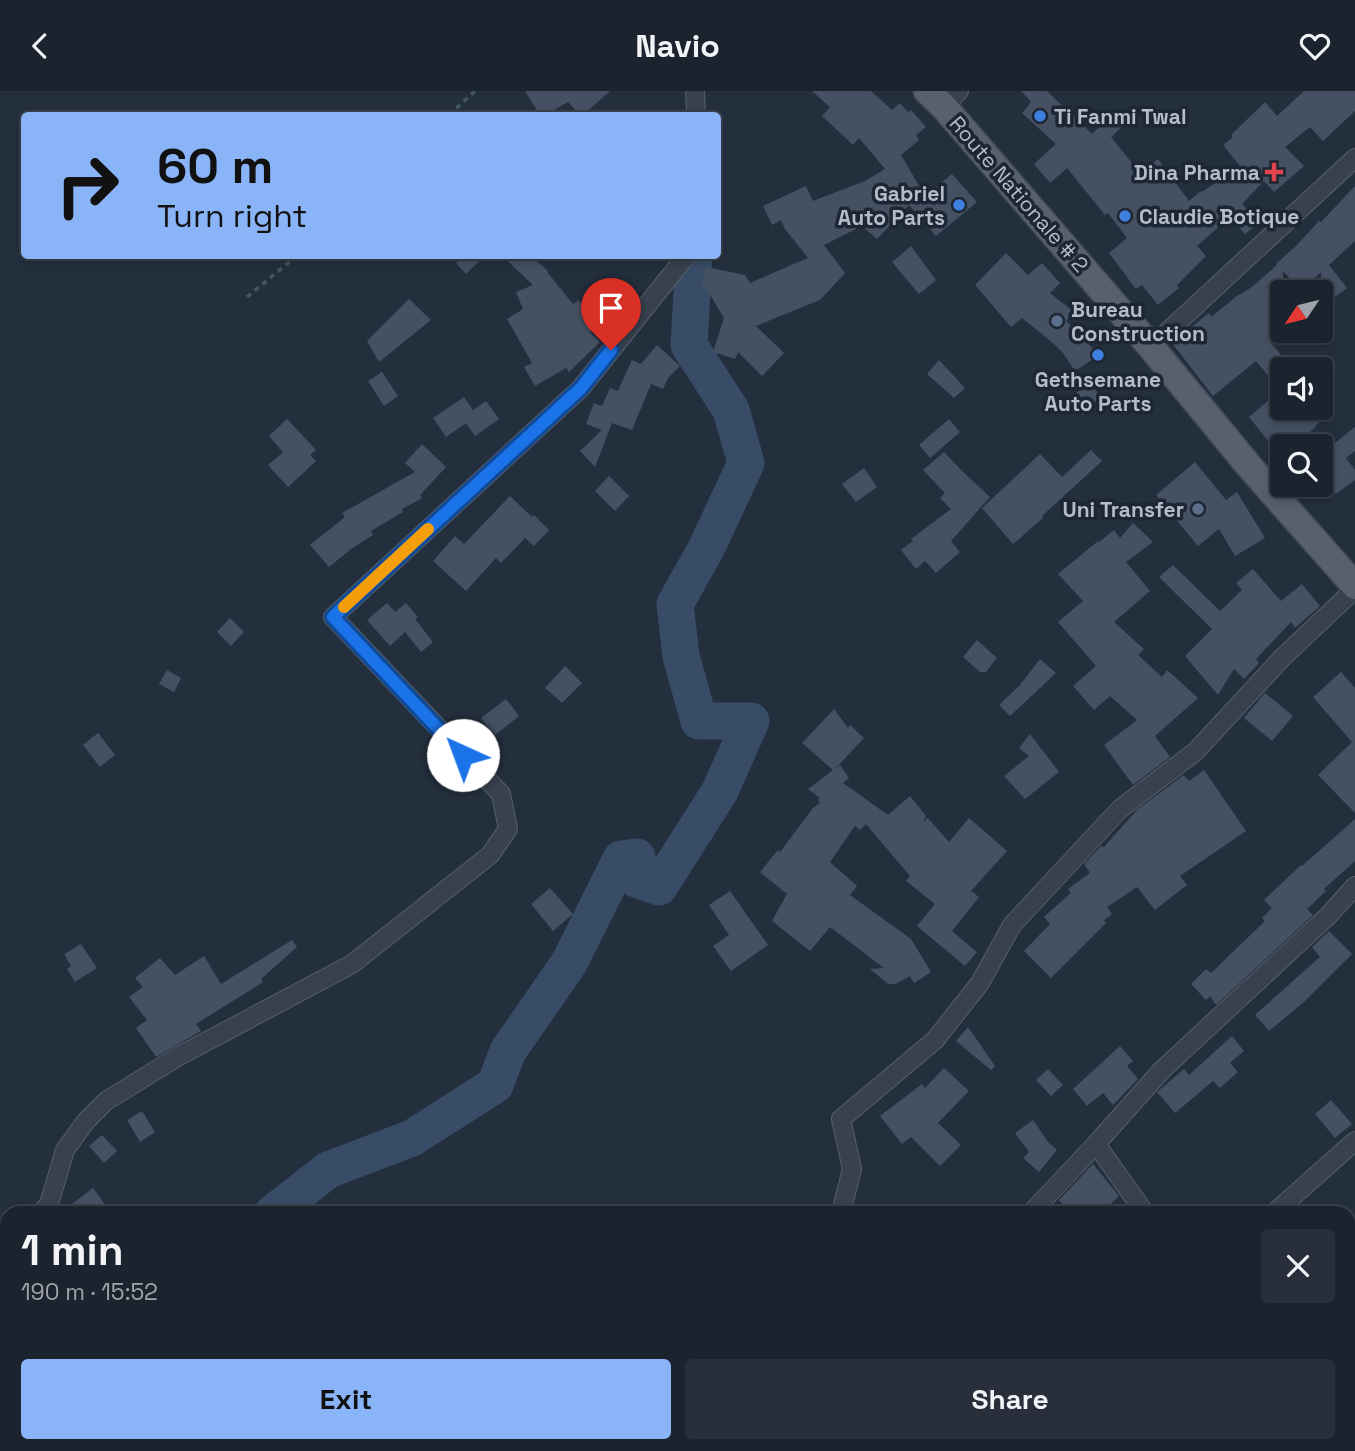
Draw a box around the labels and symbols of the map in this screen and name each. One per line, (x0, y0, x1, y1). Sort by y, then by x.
place label: Ti Fanmi Twal (1054, 103, 1186, 130)
marker: Ti Fanmi Twal (1032, 108, 1048, 124)
street label: Route Nationale # 2 (944, 110, 1094, 278)
place label: Dina Pharma (1134, 159, 1260, 186)
marker: Dina Pharma (1266, 164, 1282, 180)
place label: Gabriel Auto Parts (838, 180, 945, 231)
marker: Gabriel Auto Parts (951, 197, 967, 213)
place label: Claudie Botique (1139, 203, 1299, 230)
marker: Claudie Botique (1117, 208, 1133, 224)
pin (581, 278, 641, 350)
north arrow (1270, 280, 1334, 343)
place label: Bureau Construction (1071, 296, 1205, 347)
marker: Bureau Construction (1049, 313, 1065, 329)
marker: Gethsemane Auto Parts (1090, 347, 1106, 363)
place label: Gethsemane Auto Parts (1035, 366, 1161, 417)
place label: Uni Transfer (1063, 496, 1184, 523)
marker: Uni Transfer (1190, 501, 1206, 517)
position arrow (426, 718, 500, 792)

